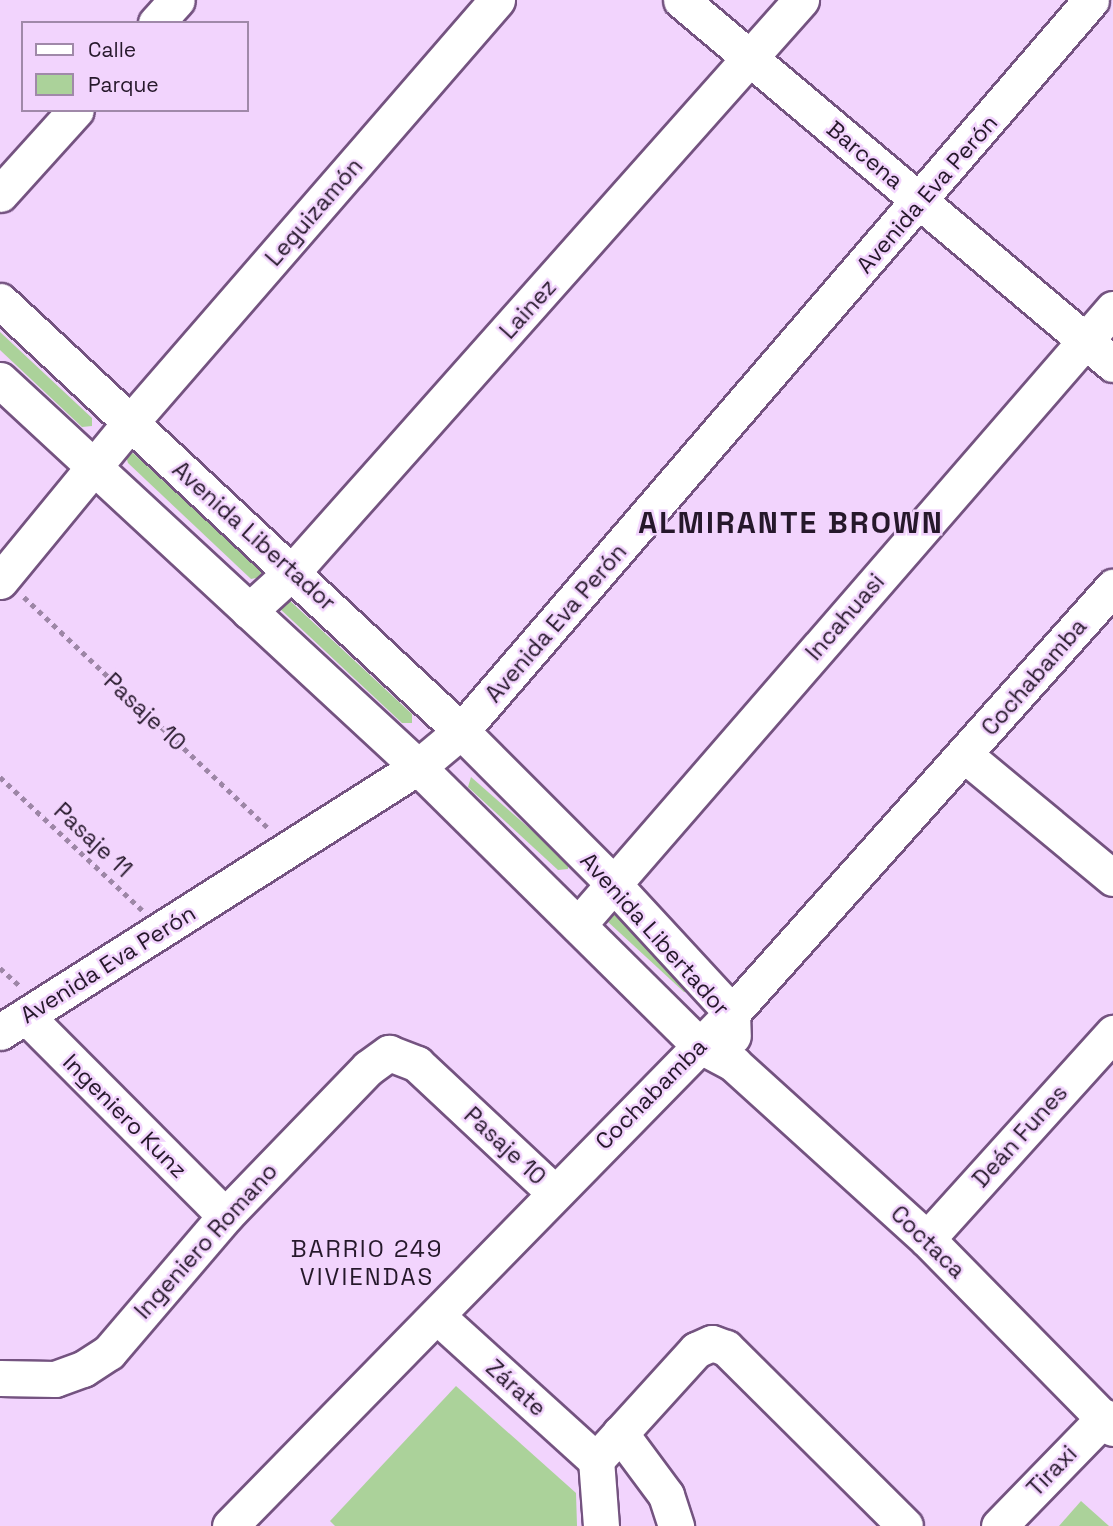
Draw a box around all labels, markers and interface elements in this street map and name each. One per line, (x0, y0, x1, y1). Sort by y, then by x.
legend (21, 21, 248, 112)
text: Calle (88, 36, 136, 63)
text: Parque (88, 71, 159, 98)
street label: Avenida Eva Perón (851, 109, 1003, 279)
street label: Barcena (821, 115, 909, 195)
street label: Leguizamón (260, 152, 368, 272)
street label: Lainez (494, 273, 562, 345)
street label: Avenida Libertador (167, 456, 341, 616)
district label: ALMIRANTE BROWN (640, 505, 942, 541)
street label: Avenida Eva Perón (480, 538, 632, 708)
street label: Incahuasi (800, 568, 890, 666)
street label: Cochabamba (976, 613, 1092, 741)
street label: Pasaje 10 (98, 667, 192, 757)
street label: Pasaje 11 (48, 797, 138, 883)
street label: Avenida Libertador (575, 847, 735, 1021)
street label: Avenida Eva Perón (15, 899, 201, 1029)
street label: Cochabamba (590, 1033, 712, 1155)
street label: Ingeniero Kunz (57, 1048, 193, 1184)
street label: Deán Funes (967, 1079, 1073, 1193)
street label: Pasaje 10 (458, 1101, 552, 1191)
street label: Ingeniero Romano (129, 1157, 283, 1325)
street label: Coctaca (885, 1200, 971, 1284)
district label: BARRIO 249 VIVIENDAS (292, 1235, 442, 1291)
street label: Zárate (480, 1354, 552, 1422)
street label: Tiraxi (1021, 1440, 1083, 1502)

